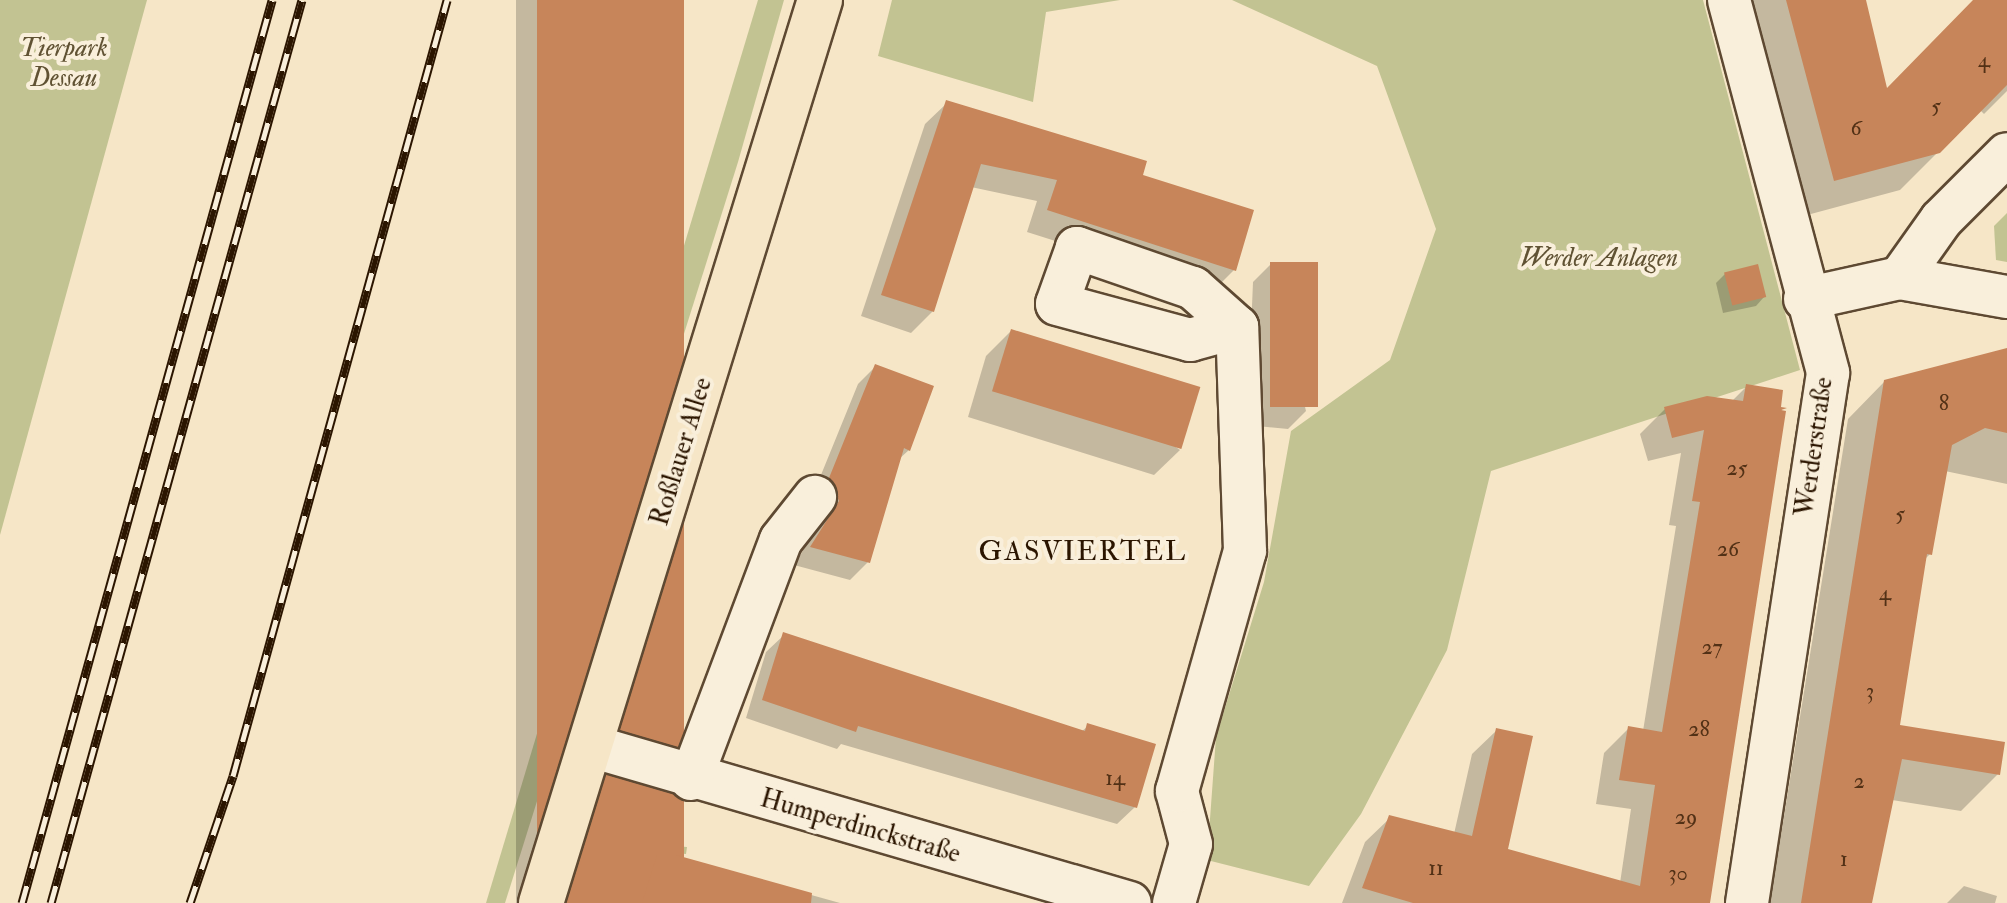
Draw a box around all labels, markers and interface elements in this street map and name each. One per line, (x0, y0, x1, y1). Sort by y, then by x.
park label: Tierpark Dessau (20, 33, 108, 94)
house number: 4 (1978, 48, 1990, 74)
house number: 5 (1931, 94, 1941, 120)
house number: 6 (1850, 116, 1862, 142)
park label: Werder Anlagen (1520, 243, 1678, 275)
street label: Roßlauer Allee (645, 374, 719, 530)
street label: Werderstraße (1790, 375, 1840, 519)
house number: 8 (1939, 391, 1949, 417)
house number: 25 (1727, 456, 1747, 482)
house number: 5 (1895, 502, 1905, 528)
district label: GASVIERTEL (979, 535, 1187, 569)
house number: 26 (1717, 537, 1739, 563)
house number: 4 (1879, 581, 1891, 607)
house number: 27 (1701, 635, 1723, 661)
house number: 3 (1866, 679, 1874, 705)
house number: 28 (1688, 717, 1710, 743)
house number: 14 (1105, 766, 1125, 792)
house number: 2 (1853, 769, 1865, 795)
street label: Humperdinckstraße (756, 784, 964, 870)
house number: 29 (1675, 805, 1697, 831)
house number: 1 (1840, 847, 1848, 873)
house number: 11 (1428, 856, 1444, 882)
house number: 30 (1668, 861, 1688, 887)

